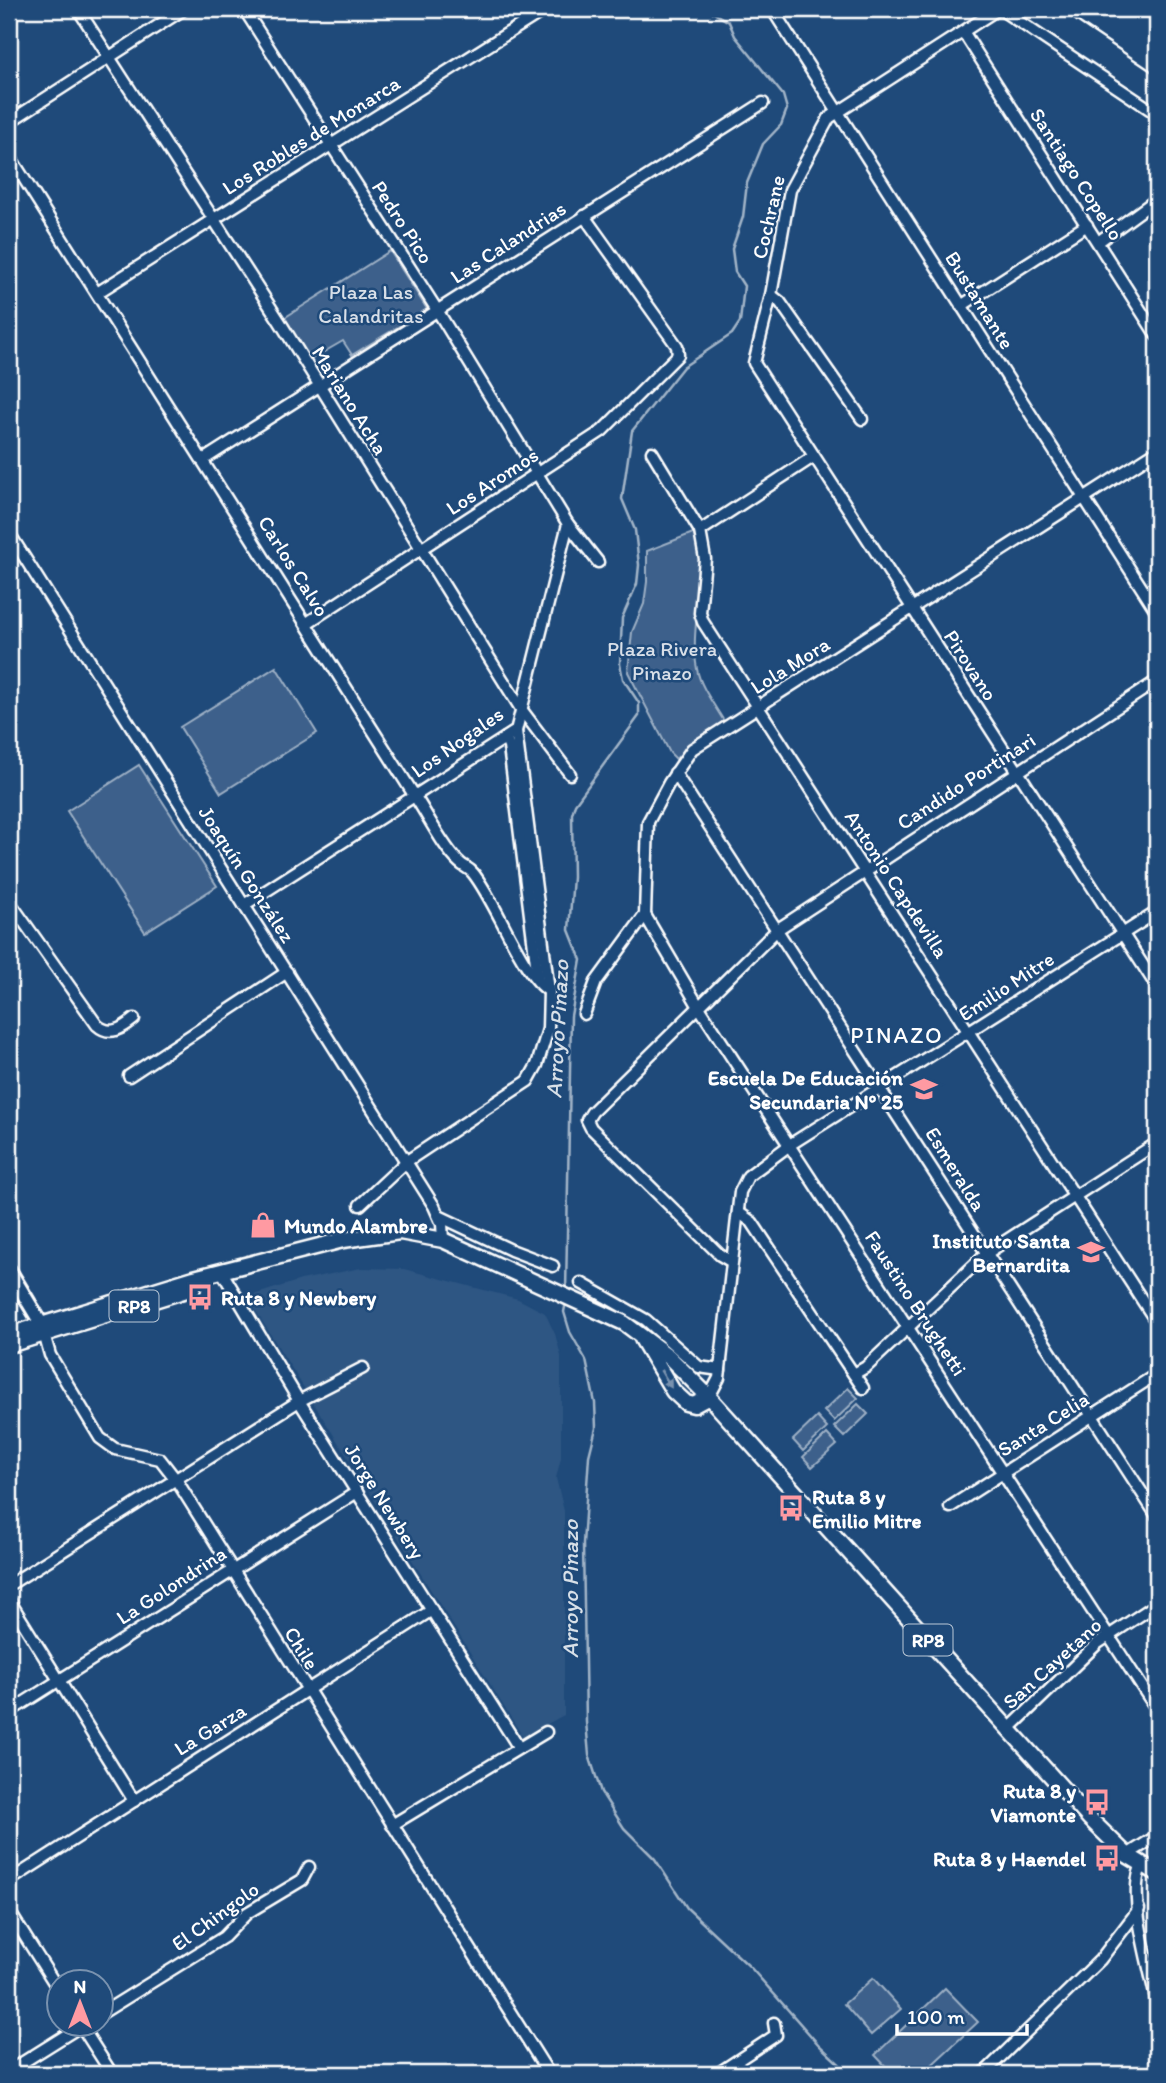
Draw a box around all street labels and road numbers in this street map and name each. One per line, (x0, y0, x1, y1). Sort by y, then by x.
street label: Los Robles de Monarca (217, 70, 405, 200)
street label: Santiago Copello (1025, 103, 1129, 245)
street label: Cochrane (746, 173, 790, 261)
street label: Pedro Pico (367, 176, 439, 268)
street label: Las Calandrias (445, 195, 571, 289)
street label: Bustamante (940, 246, 1020, 354)
street label: Mariano Acha (307, 341, 393, 459)
street label: Los Aromos (441, 442, 543, 520)
street label: Carlos Calvo (253, 511, 335, 621)
street label: Pirovano (939, 625, 1003, 705)
street label: Lola Mora (746, 631, 834, 699)
street label: Los Nogales (406, 701, 508, 783)
street label: Candido Portinari (892, 727, 1040, 835)
street label: Joaquín González (193, 801, 301, 947)
street label: Antonio Capdevilla (840, 805, 954, 963)
street label: Emilio Mitre (953, 946, 1059, 1026)
street label: Esmeralda (920, 1122, 992, 1216)
street label: Faustino Brughetti (860, 1226, 972, 1380)
road number: RP8 (110, 1290, 158, 1322)
street label: Santa Celia (993, 1386, 1093, 1462)
street label: Jorge Newbery (340, 1439, 431, 1564)
street label: La Golondrina (111, 1540, 231, 1630)
street label: San Cayetano (997, 1612, 1107, 1714)
street label: Chile (279, 1622, 325, 1674)
road number: RP8 (904, 1624, 953, 1656)
street label: La Garza (170, 1697, 251, 1761)
street label: El Chingolo (166, 1876, 264, 1956)

